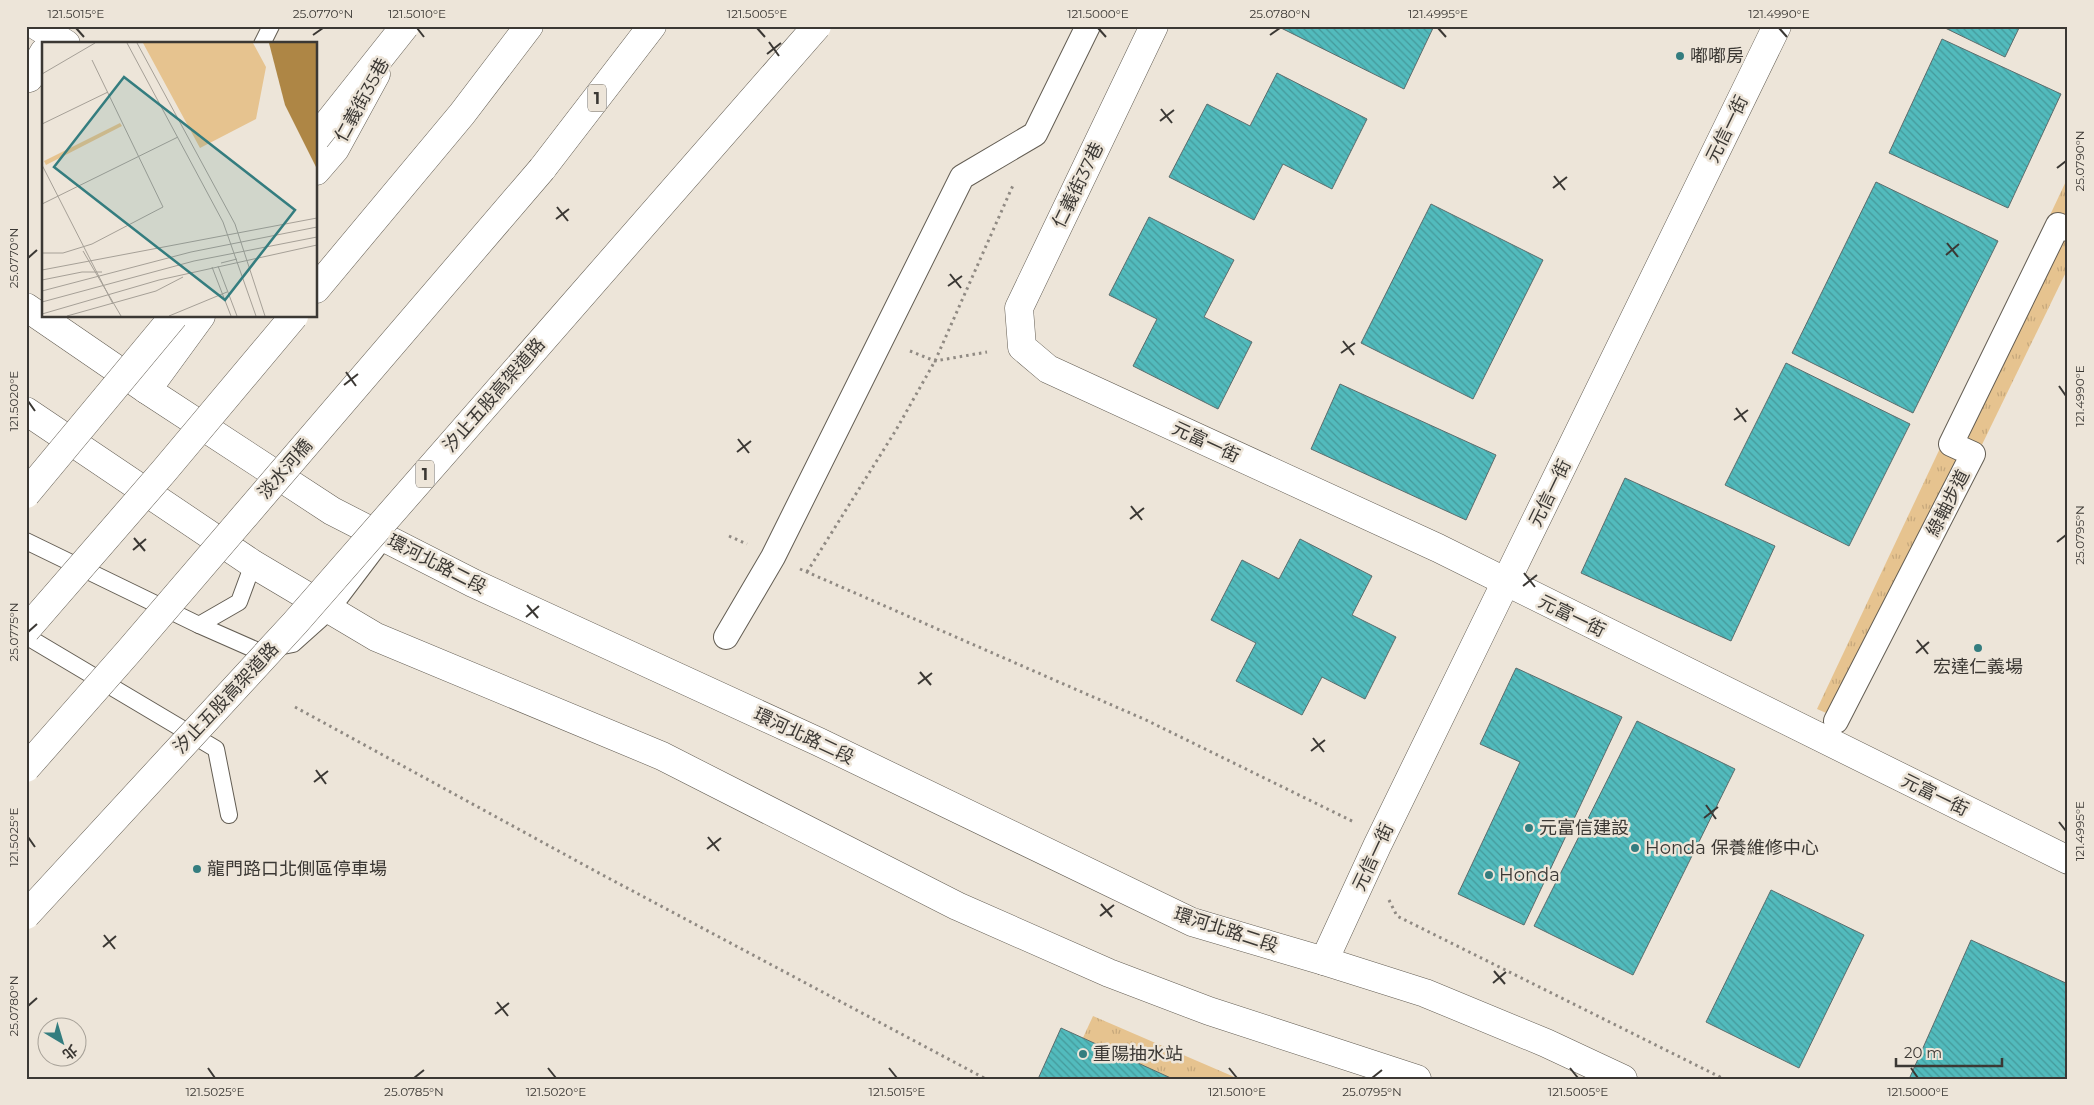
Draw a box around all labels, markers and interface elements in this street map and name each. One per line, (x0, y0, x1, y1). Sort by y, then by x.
text: 121.5015°E (48, 6, 104, 21)
text: 25.0770°N (293, 6, 353, 21)
text: 121.5010°E (388, 6, 446, 21)
text: 121.5005°E (727, 6, 787, 21)
text: 121.5000°E (1067, 6, 1129, 21)
text: 25.0780°N (1249, 6, 1311, 21)
text: 121.4995°E (1408, 6, 1468, 21)
text: 121.4990°E (1748, 6, 1810, 21)
inset map (42, 42, 318, 318)
place label: 嘟嘟房 (1690, 45, 1744, 67)
marker: 嘟嘟房 (1674, 50, 1686, 62)
street label: 仁義街35巷 (330, 54, 394, 146)
road number: 1 (588, 85, 606, 112)
street label: 元信一街 (1701, 92, 1753, 166)
text: 25.0790°N (2072, 130, 2087, 192)
street label: 仁義街37巷 (1048, 139, 1108, 231)
text: 25.0770°N (6, 228, 21, 288)
street label: 汐止五股高架道路 (438, 333, 550, 457)
text: 121.4990°E (2072, 365, 2087, 427)
text: 121.5020°E (6, 371, 21, 431)
street label: 元富一街 (1169, 417, 1243, 467)
street label: 淡水河橋 (253, 435, 317, 503)
street label: 元信一街 (1524, 456, 1576, 530)
road number: 1 (416, 460, 434, 488)
street label: 綠軸步道 (1922, 466, 1974, 540)
text: 25.0795°N (2072, 505, 2087, 565)
street label: 環河北路二段 (384, 530, 490, 598)
street label: 元富一街 (1535, 590, 1609, 642)
text: 25.0775°N (6, 602, 21, 662)
street label: 汐止五股高架道路 (169, 638, 283, 758)
marker: 宏達仁義場 (1972, 642, 1984, 654)
place label: 宏達仁義場 (1933, 656, 2023, 678)
street label: 環河北路二段 (750, 703, 858, 769)
street label: 元富一街 (1898, 769, 1972, 821)
text: 121.4995°E (2072, 801, 2087, 861)
text: 121.5025°E (6, 807, 21, 867)
place label: 元富信建設 (1539, 817, 1629, 839)
street label: 元信一街 (1348, 820, 1398, 894)
marker: 元富信建設 (1523, 822, 1535, 834)
place label: Honda 保養維修中心 (1645, 837, 1819, 859)
marker: Honda 保養維修中心 (1629, 842, 1641, 854)
place label: 龍門路口北側區停車場 (207, 858, 387, 880)
marker: 龍門路口北側區停車場 (191, 863, 203, 875)
place label: Honda (1499, 864, 1560, 886)
marker: Honda (1483, 869, 1495, 881)
street label: 環河北路二段 (1171, 903, 1281, 957)
text: 25.0780°N (6, 975, 21, 1037)
north arrow (38, 1018, 88, 1068)
scale bar (1896, 1035, 2003, 1067)
text: 北 (59, 1041, 81, 1064)
place label: 重陽抽水站 (1093, 1043, 1183, 1065)
text: 20 m (1904, 1043, 1942, 1062)
marker: 重陽抽水站 (1077, 1048, 1089, 1060)
text: 121.5025°E (185, 1084, 245, 1099)
text: 25.0785°N (384, 1084, 444, 1099)
text: 121.5020°E (526, 1084, 586, 1099)
text: 121.5015°E (869, 1084, 925, 1099)
text: 121.5010°E (1208, 1084, 1266, 1099)
text: 25.0795°N (1342, 1084, 1402, 1099)
text: 121.5005°E (1548, 1084, 1608, 1099)
text: 121.5000°E (1887, 1084, 1949, 1099)

